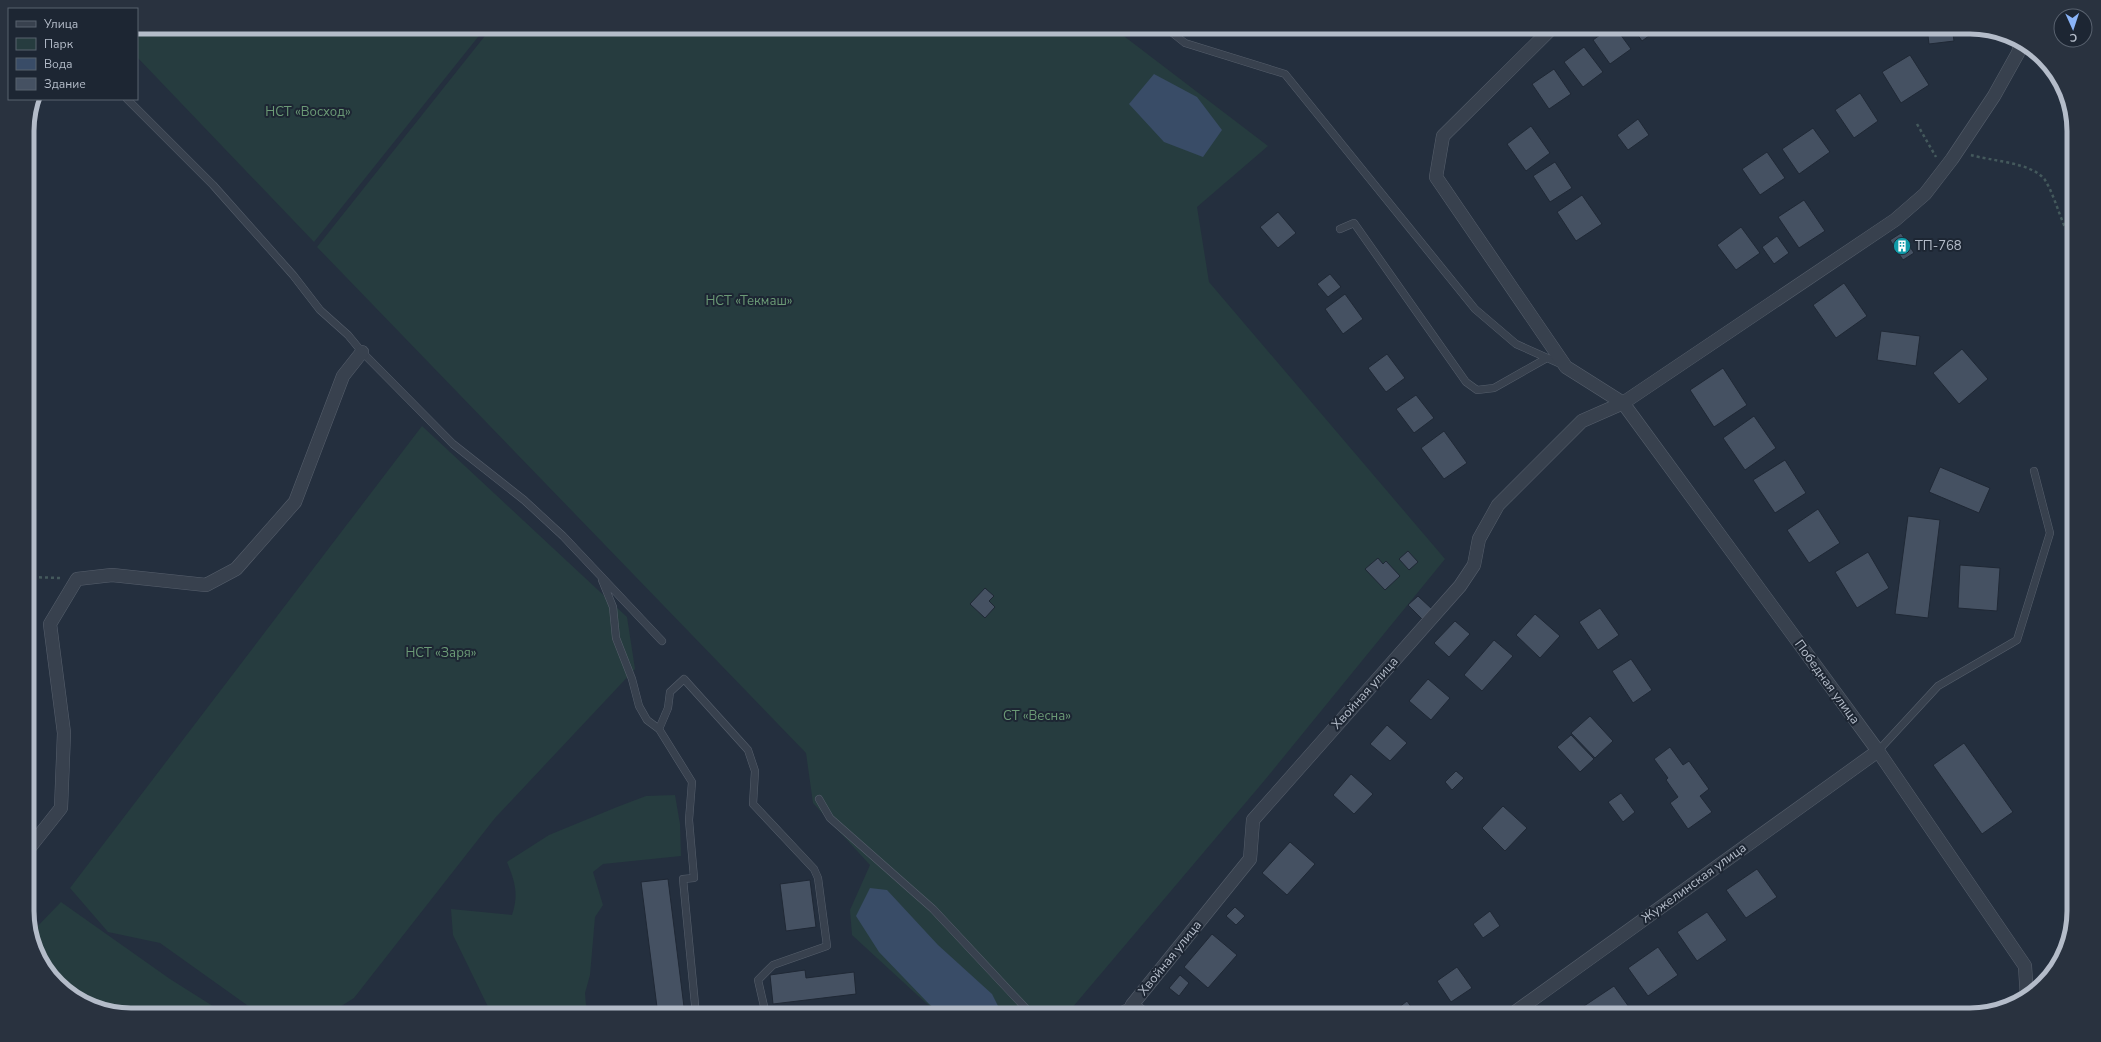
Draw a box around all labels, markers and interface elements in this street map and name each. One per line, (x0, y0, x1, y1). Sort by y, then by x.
legend (8, 8, 138, 100)
north arrow (2053, 8, 2093, 48)
text: Улица (43, 16, 78, 32)
text: С (2069, 30, 2078, 45)
text: Парк (44, 36, 74, 52)
text: Вода (44, 56, 72, 72)
text: Здание (44, 76, 86, 92)
park label: НСТ «Восход» (265, 103, 351, 121)
building icon: ТП-768 (1892, 236, 1912, 256)
place label: ТП-768 (1915, 237, 1962, 255)
park label: НСТ «Текмаш» (705, 292, 793, 310)
street label: Победная улица (1790, 636, 1864, 728)
park label: НСТ «Заря» (405, 644, 477, 662)
street label: Хвойная улица (1328, 653, 1402, 733)
park label: СТ «Весна» (1003, 707, 1071, 725)
street label: Жужелинская улица (1638, 839, 1750, 927)
street label: Хвойная улица (1134, 917, 1206, 999)

